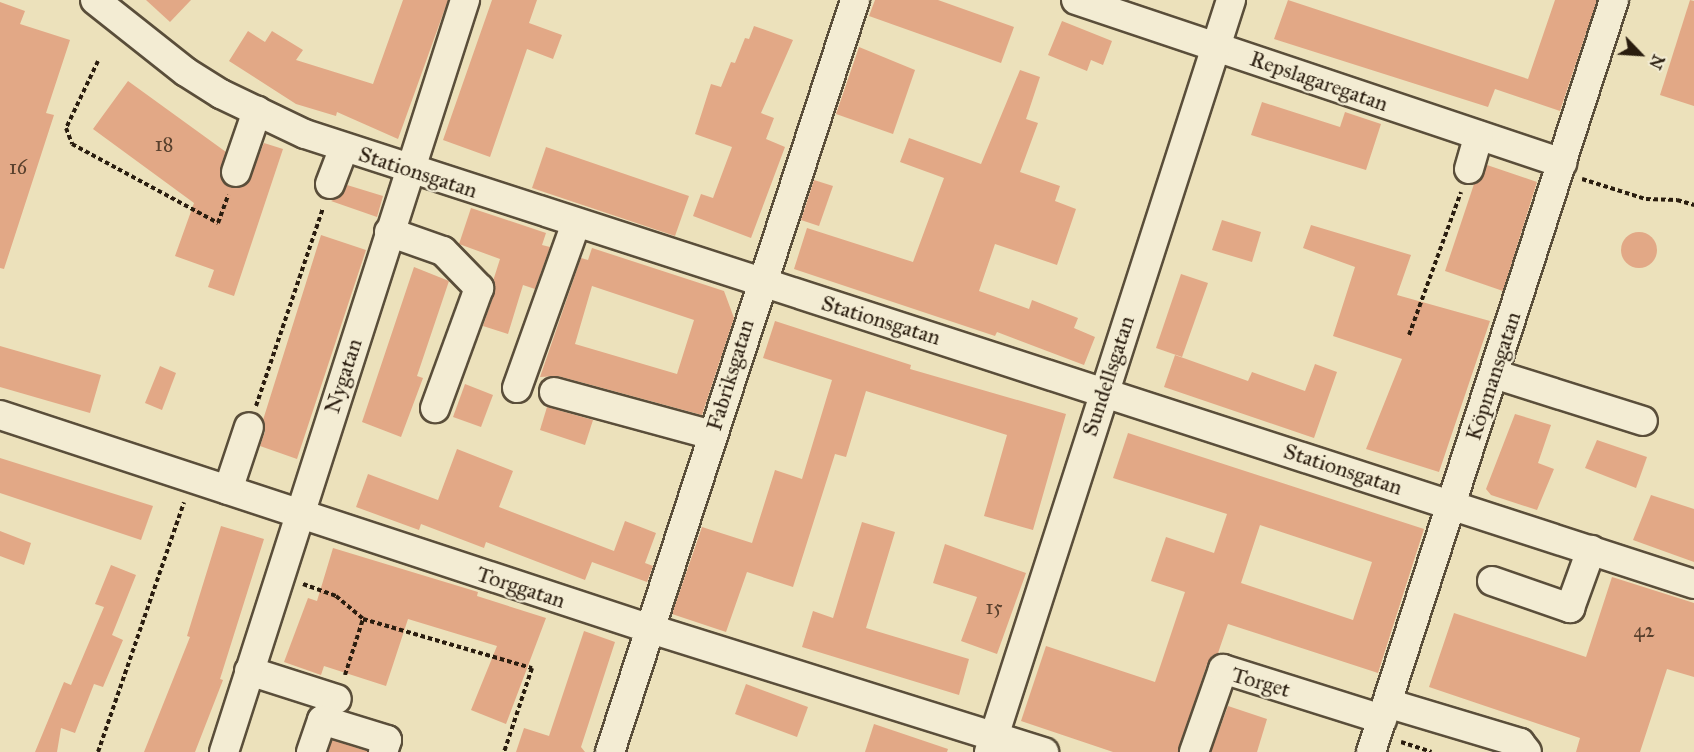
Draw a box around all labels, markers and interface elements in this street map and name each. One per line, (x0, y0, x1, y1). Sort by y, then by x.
north arrow (1610, 24, 1670, 84)
street label: Repslagaregatan (1247, 45, 1391, 117)
text: N (1645, 52, 1668, 72)
house number: 18 (155, 132, 173, 156)
street label: Stationsgatan (355, 140, 481, 204)
house number: 16 (9, 155, 27, 179)
street label: Stationsgatan (818, 289, 944, 351)
street label: Köpmansgatan (1460, 308, 1526, 444)
street label: Sundellsgatan (1076, 313, 1140, 439)
street label: Fabriksgatan (701, 316, 759, 434)
street label: Nygatan (319, 335, 367, 417)
street label: Stationsgatan (1280, 437, 1406, 501)
street label: Torggatan (473, 560, 569, 614)
house number: 15 (985, 595, 1003, 619)
house number: 42 (1633, 618, 1655, 642)
street label: Torget (1229, 661, 1293, 703)

